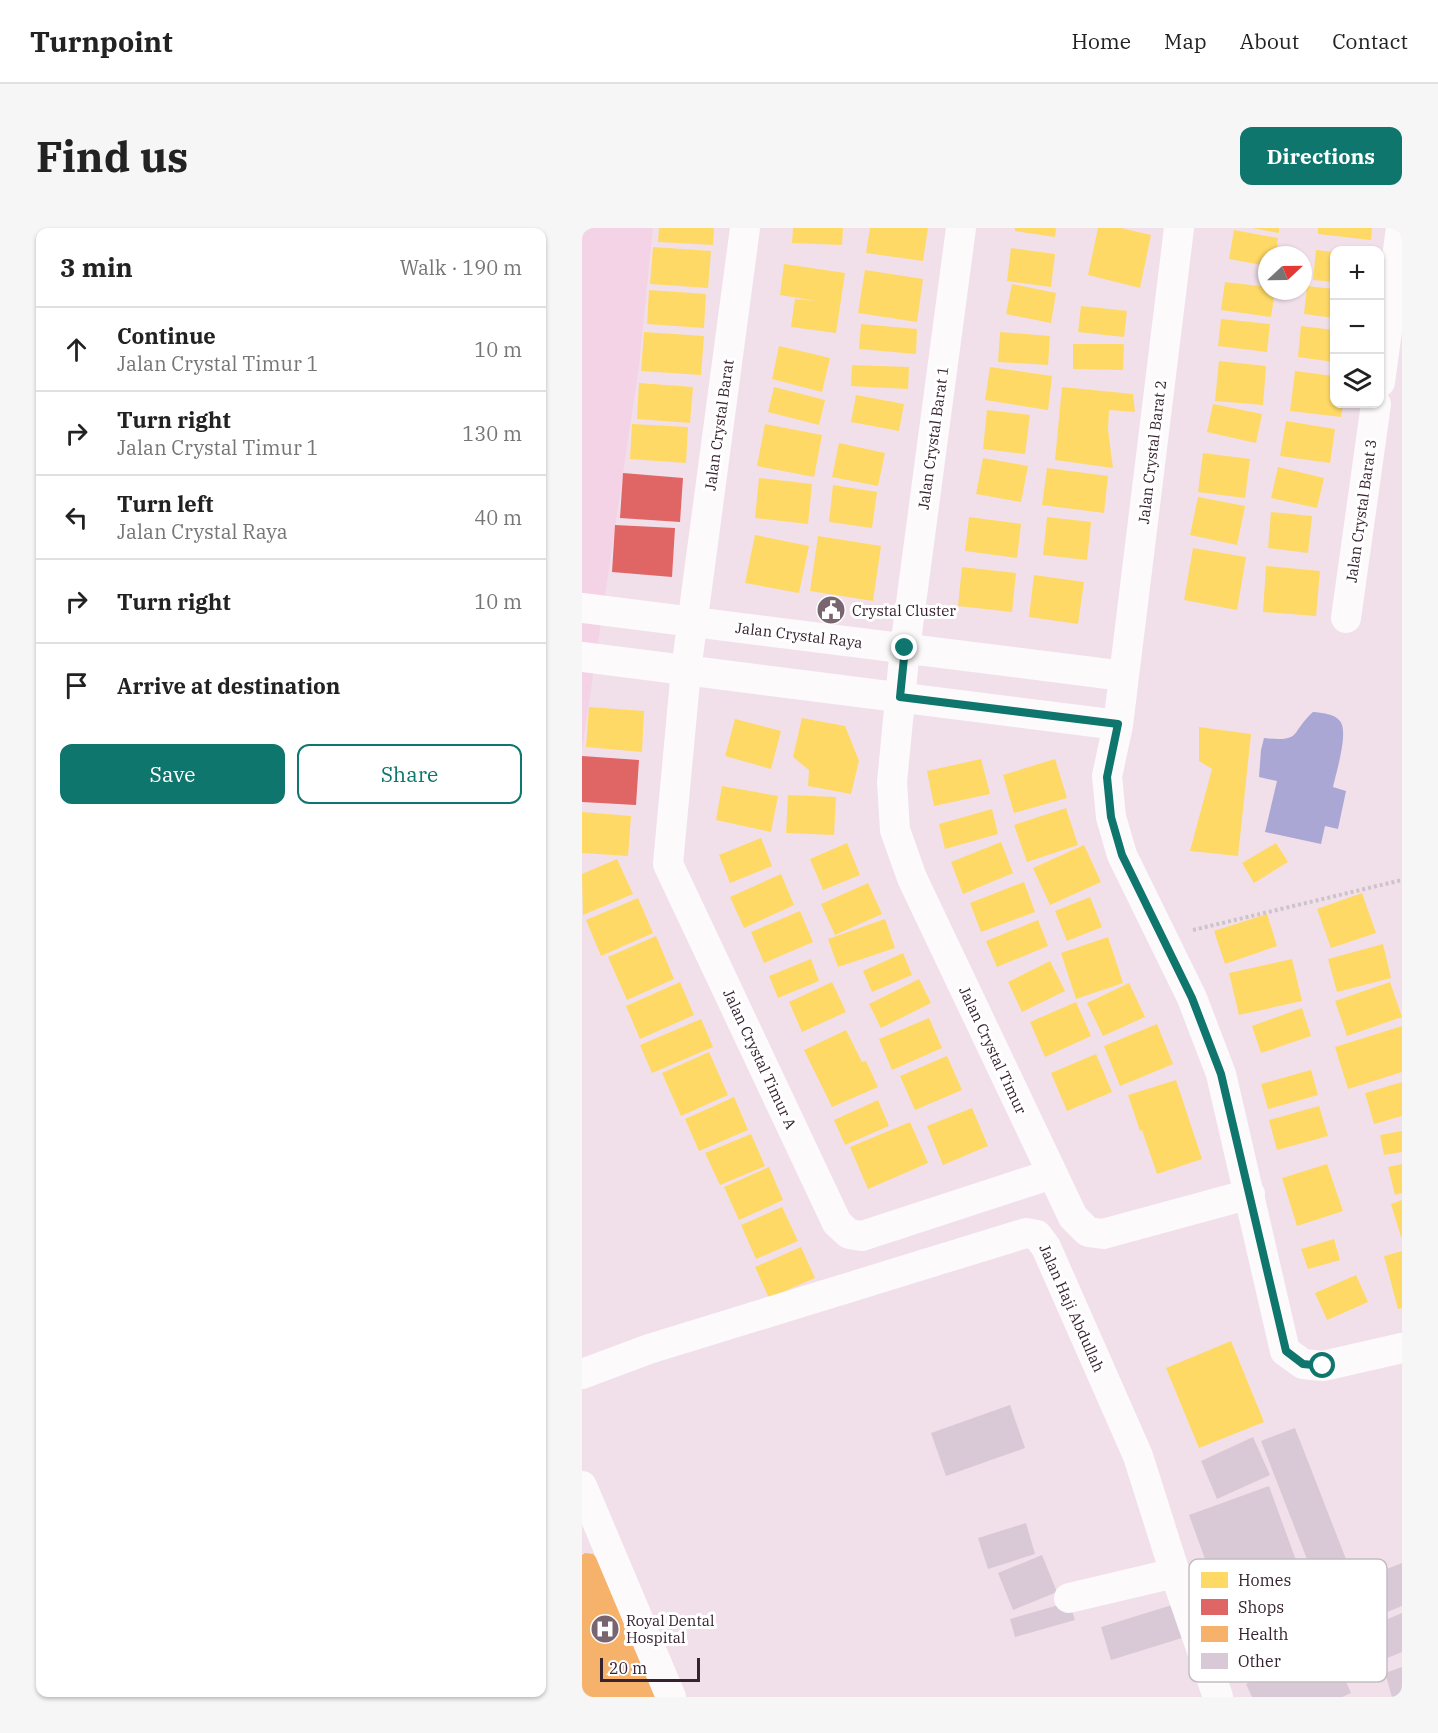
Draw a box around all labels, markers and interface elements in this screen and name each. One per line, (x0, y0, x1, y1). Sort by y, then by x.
text: Turnpoint (30, 23, 173, 60)
text: Home (1071, 27, 1131, 55)
text: Map (1164, 27, 1207, 55)
text: About (1240, 27, 1299, 55)
text: Contact (1332, 27, 1408, 55)
button: Directions (1240, 127, 1402, 185)
text: Find us (36, 129, 188, 184)
north arrow (1258, 246, 1312, 300)
map controls (1330, 246, 1384, 408)
button: + (1330, 246, 1384, 300)
text: 3 min (60, 250, 133, 284)
text: Walk · 190 m (400, 254, 522, 281)
button: − (1330, 300, 1384, 354)
text: Continue (117, 321, 216, 350)
icon: ahead (60, 333, 93, 366)
text: 10 m (474, 336, 522, 363)
text: Jalan Crystal Timur 1 (117, 350, 318, 377)
button: layers (1330, 354, 1384, 408)
street label: Jalan Crystal Barat (700, 358, 738, 492)
street label: Jalan Crystal Barat 1 (914, 365, 952, 511)
street label: Jalan Crystal Barat 2 (1134, 379, 1170, 525)
text: Turn right (117, 405, 231, 434)
icon: right (60, 417, 93, 450)
text: 130 m (462, 420, 522, 447)
text: Jalan Crystal Timur 1 (117, 434, 318, 461)
street label: Jalan Crystal Barat 3 (1342, 438, 1380, 584)
text: Turn left (117, 489, 213, 518)
icon: left (60, 501, 93, 534)
text: 40 m (474, 504, 522, 531)
text: Jalan Crystal Raya (117, 518, 288, 545)
icon: right (60, 585, 93, 618)
text: Turn right (117, 587, 231, 616)
text: 10 m (474, 588, 522, 615)
public building icon: Crystal Cluster (815, 594, 847, 626)
place label: Crystal Cluster (852, 601, 956, 620)
street label: Jalan Crystal Raya (734, 618, 864, 652)
route end (891, 634, 917, 660)
icon: arrive (60, 669, 93, 702)
text: Arrive at destination (117, 671, 340, 700)
button: Save (60, 744, 285, 804)
button: Share (297, 744, 522, 804)
street label: Jalan Crystal Timur (955, 983, 1031, 1117)
street label: Jalan Crystal Timur A (719, 986, 801, 1133)
street label: Jalan Haji Abdullah (1035, 1241, 1109, 1375)
route start (1309, 1352, 1335, 1378)
legend (1189, 1559, 1387, 1682)
text: Homes (1238, 1570, 1291, 1590)
text: Shops (1238, 1597, 1284, 1617)
place label: Royal Dental Hospital (626, 1611, 714, 1647)
hospital icon: Royal Dental Hospital (589, 1613, 621, 1645)
text: Health (1238, 1624, 1289, 1644)
text: Other (1238, 1651, 1281, 1671)
scale bar (600, 1655, 700, 1682)
text: 20 m (609, 1658, 647, 1678)

